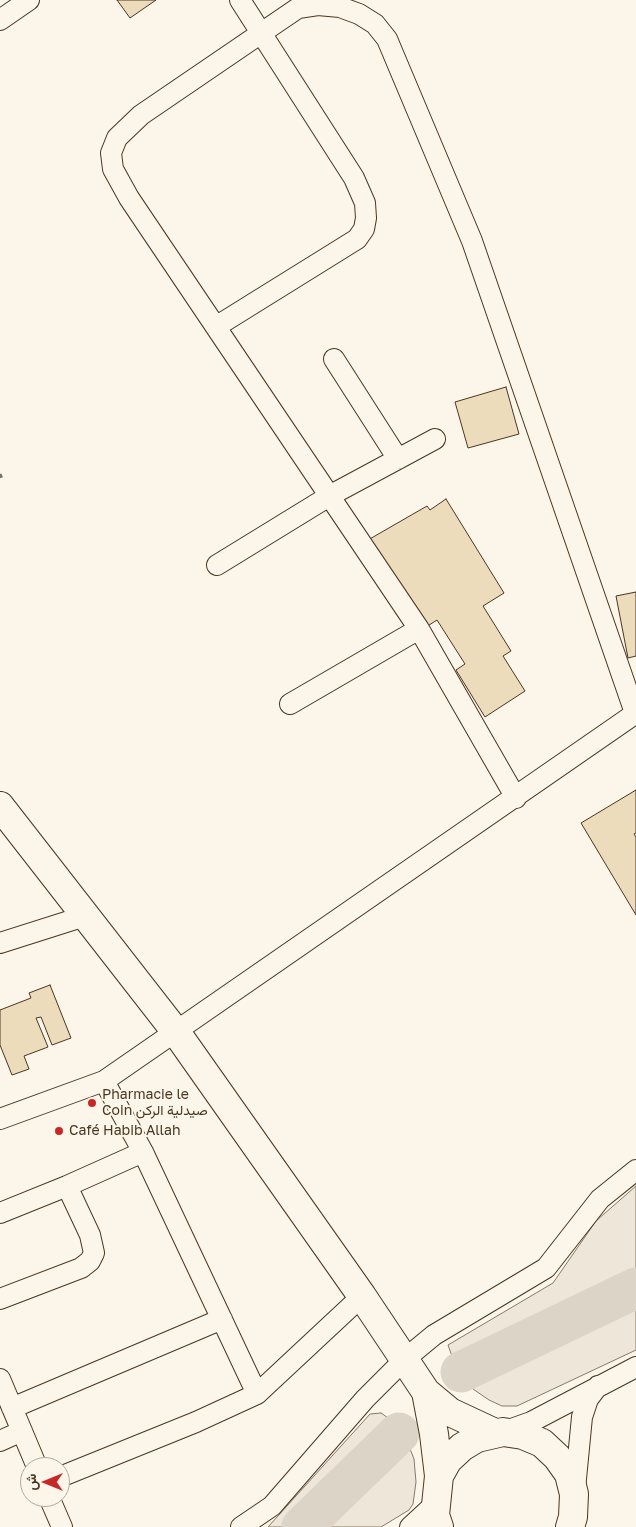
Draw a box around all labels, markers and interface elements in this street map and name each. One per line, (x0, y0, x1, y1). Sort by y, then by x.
place label: Pharmacie le Coin صيدلية الركن (102, 1087, 208, 1120)
marker: Pharmacie le Coin صيدلية الركن (86, 1097, 98, 1109)
place label: Café Habib Allah (69, 1123, 181, 1139)
marker: Café Habib Allah (53, 1125, 65, 1137)
north arrow (20, 1457, 70, 1507)
text: ش (22, 1474, 39, 1490)

